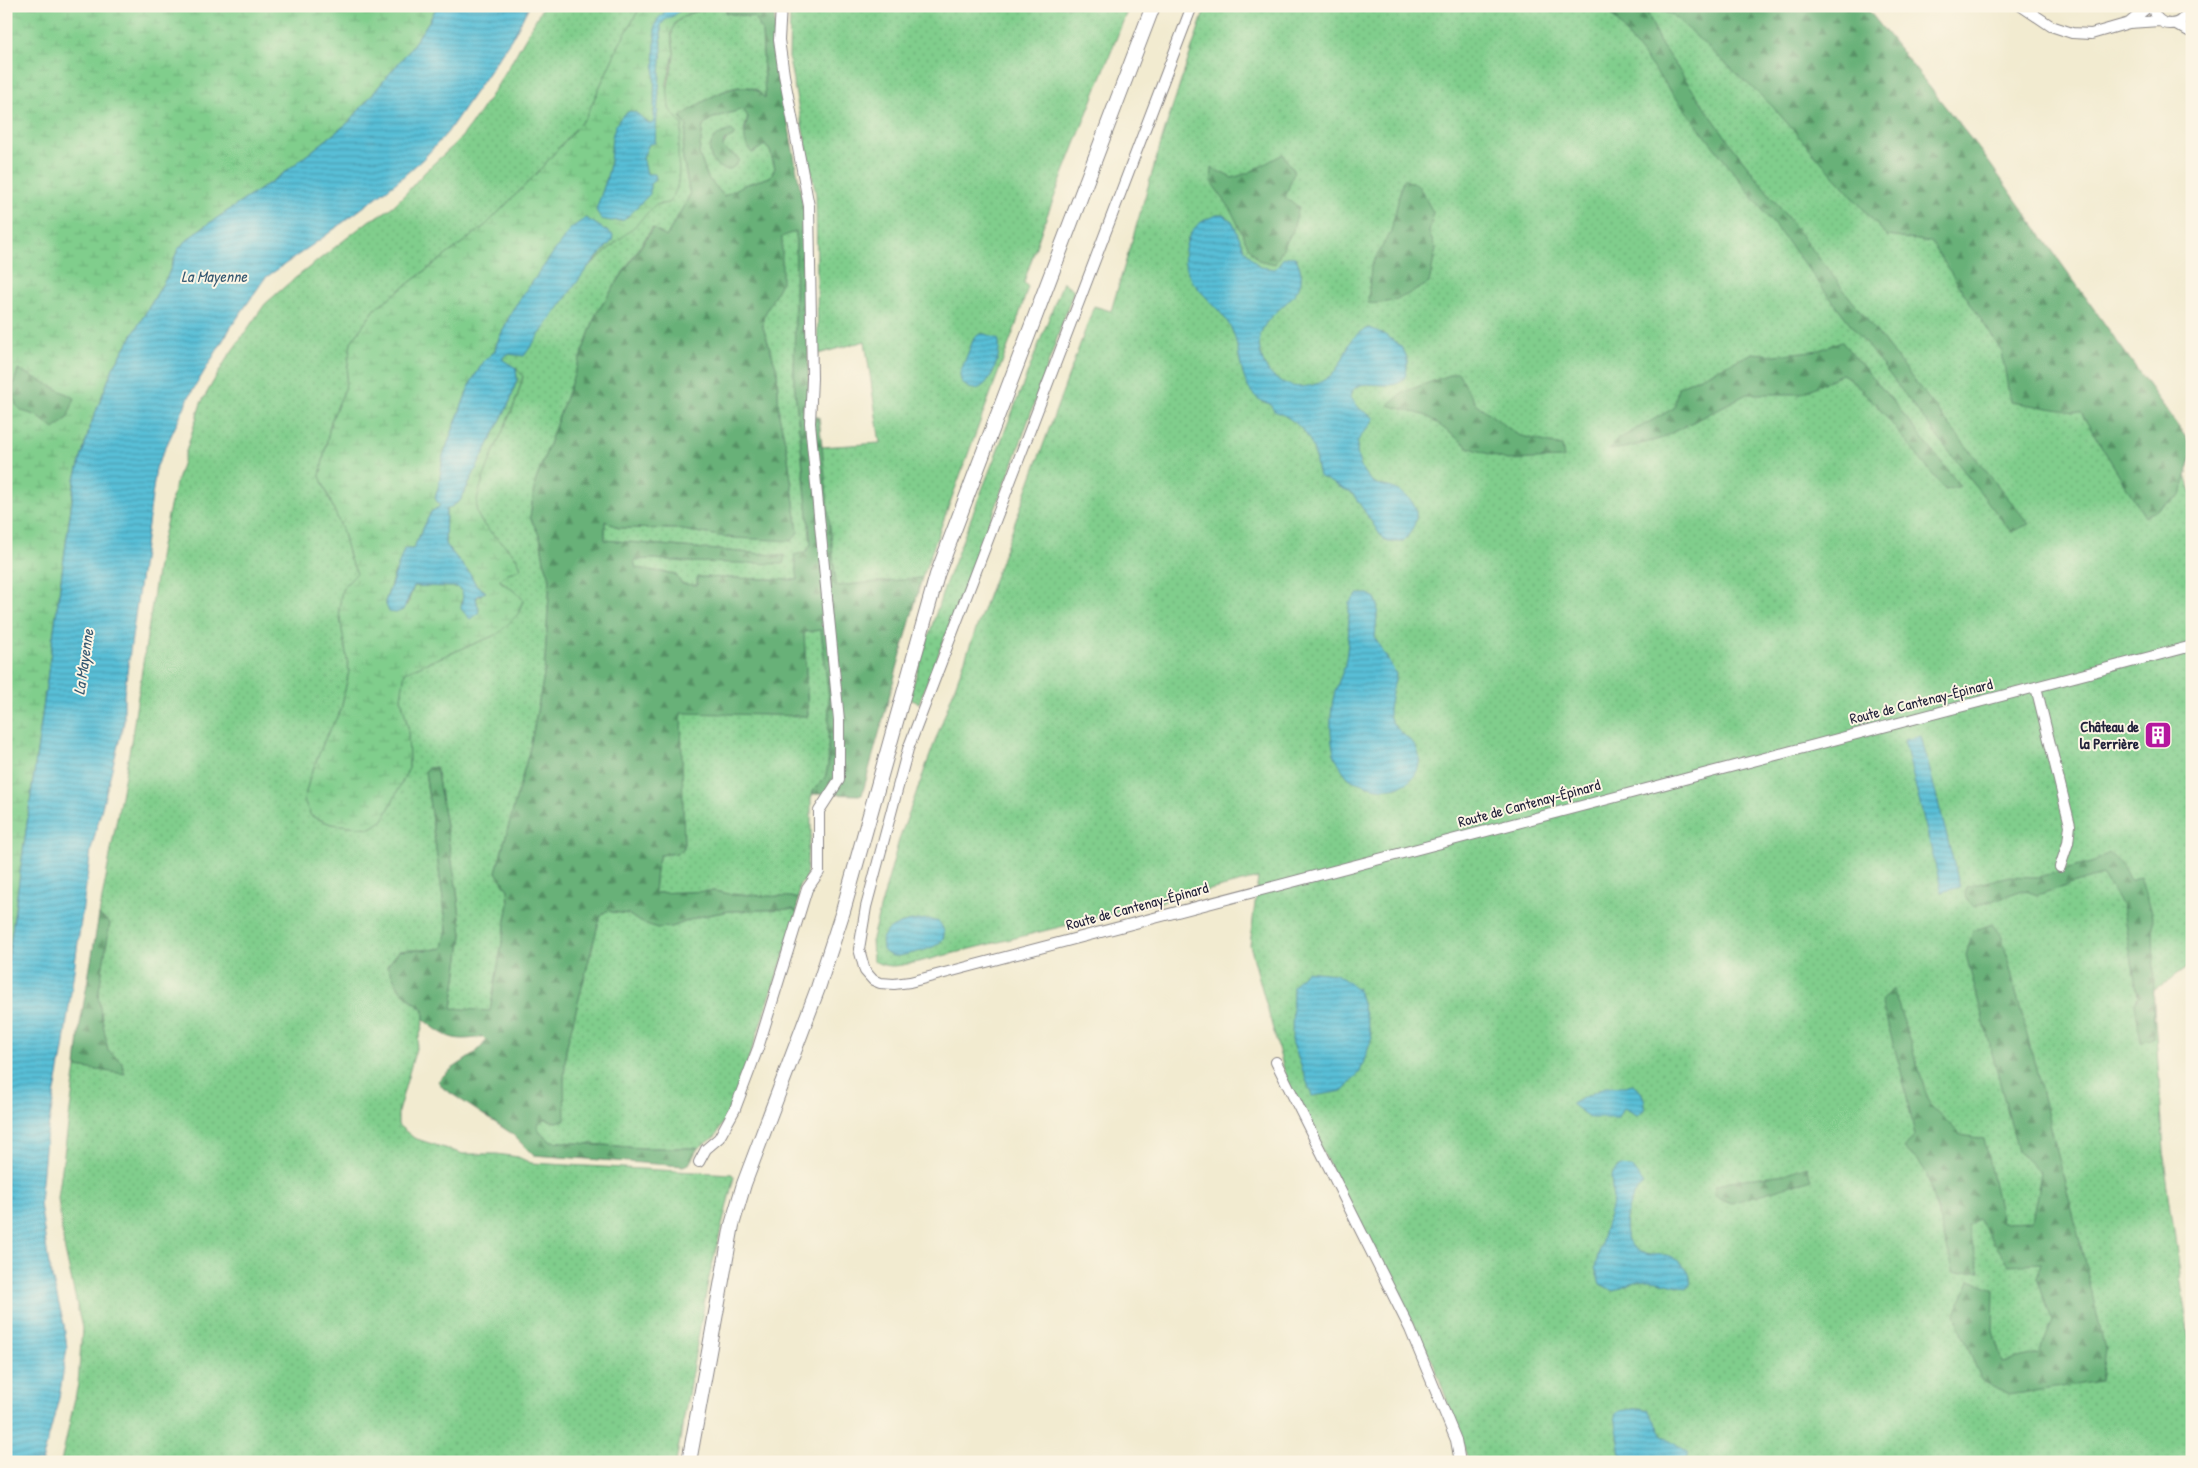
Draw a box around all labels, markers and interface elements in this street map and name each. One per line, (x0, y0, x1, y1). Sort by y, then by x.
water label: La Mayenne (181, 265, 247, 287)
water label: La Mayenne (68, 627, 99, 696)
street label: Route de Cantenay-Épinard (1847, 673, 1995, 729)
place label: Château de la Perrière (2080, 716, 2139, 754)
building icon: Château de la Perrière (2143, 720, 2173, 750)
street label: Route de Cantenay-Épinard (1456, 774, 1603, 832)
street label: Route de Cantenay-Épinard (1064, 877, 1211, 935)

